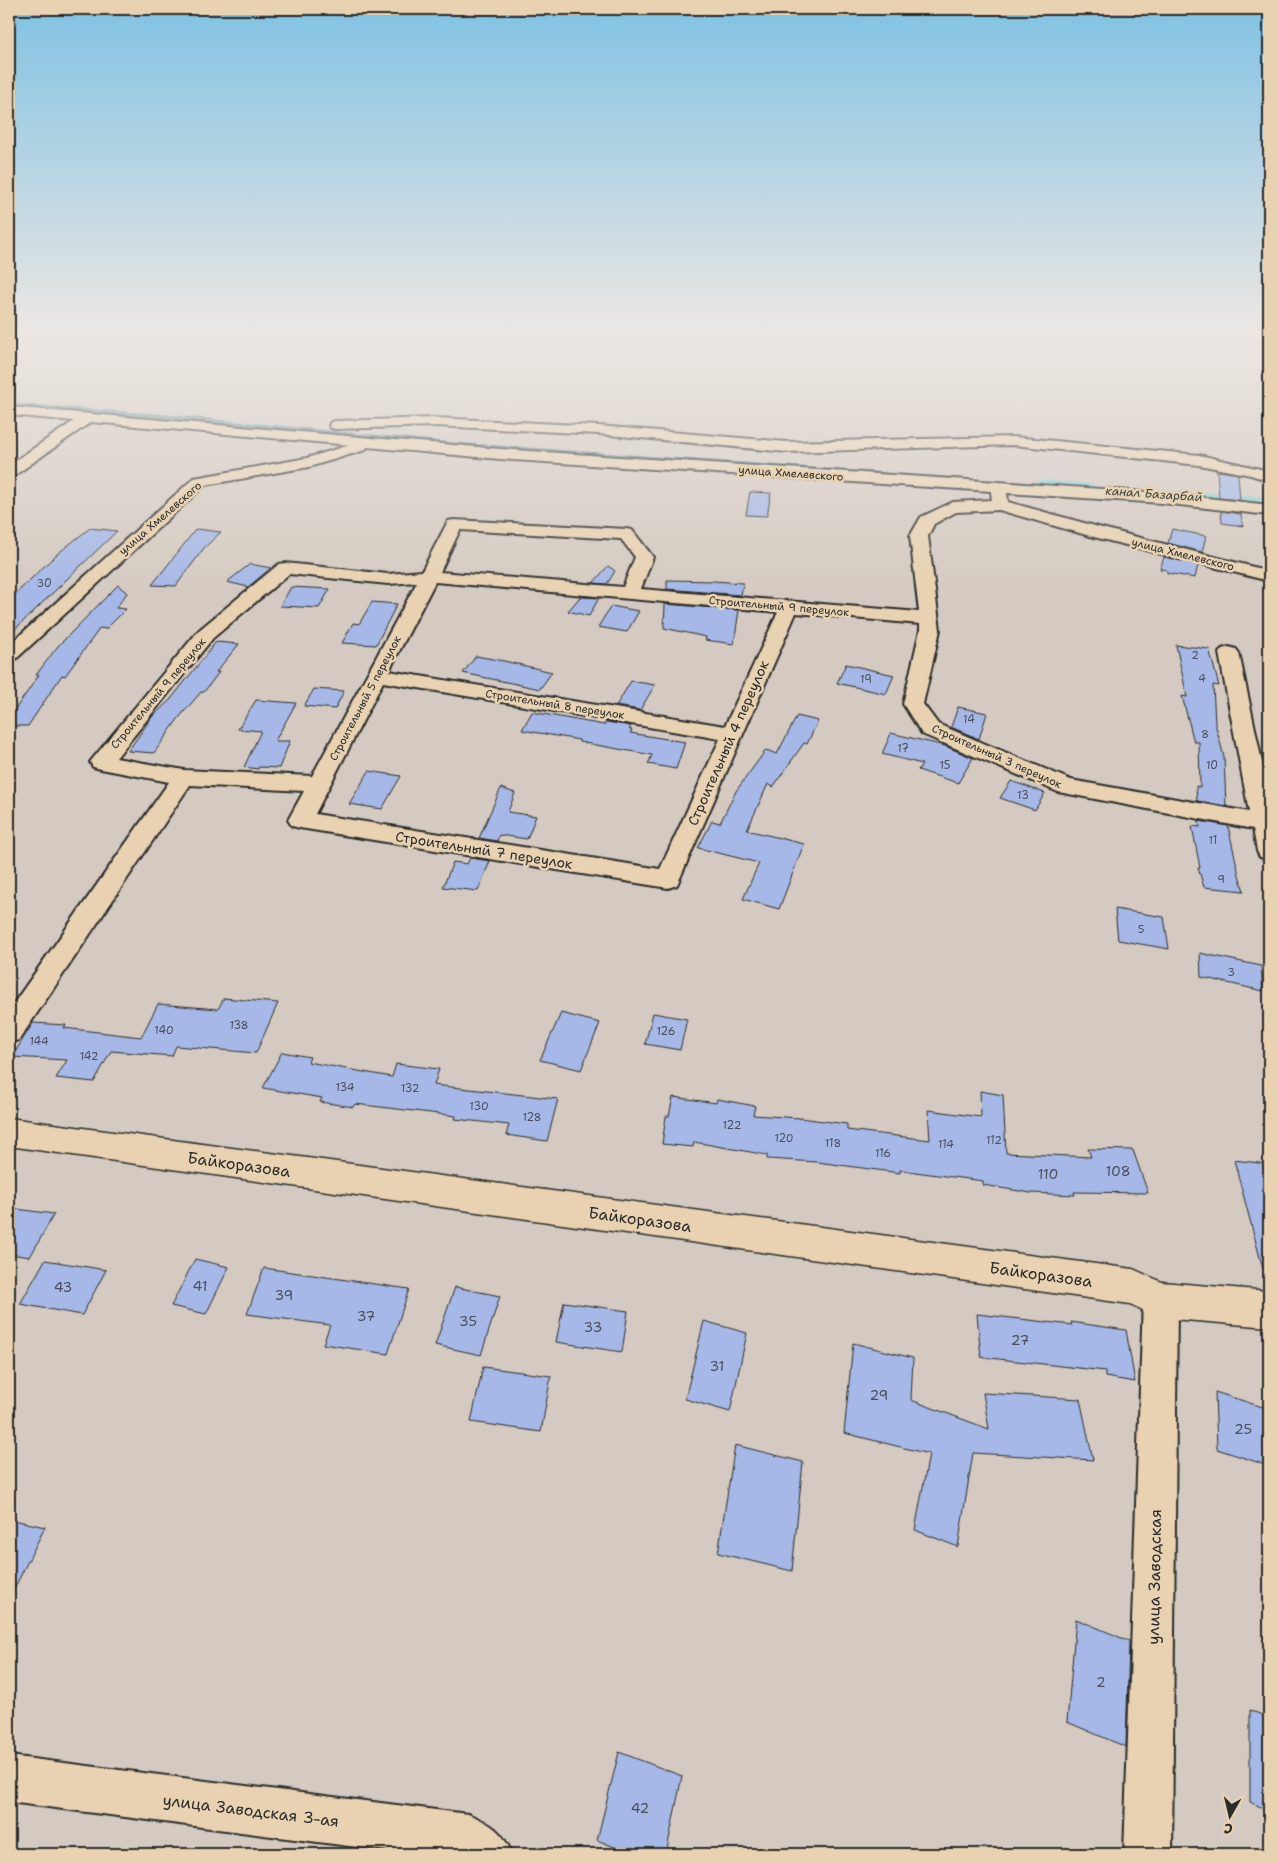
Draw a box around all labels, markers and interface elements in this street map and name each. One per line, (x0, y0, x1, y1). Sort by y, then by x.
street label: улица Хмелевского (738, 462, 844, 485)
street label: улица Хмелевского (116, 478, 205, 559)
water label: канал Базарбай (1105, 483, 1203, 505)
street label: улица Хмелевского (1130, 534, 1236, 575)
house number: 30 (36, 576, 52, 591)
street label: Строительный 9 переулок (708, 593, 850, 620)
street label: Строительный 5 переулок (326, 633, 405, 763)
street label: Строительный 9 переулок (107, 634, 209, 752)
house number: 2 (1191, 648, 1199, 663)
street label: Строительный 4 переулок (683, 657, 773, 828)
house number: 4 (1198, 671, 1206, 686)
house number: 19 (860, 672, 872, 687)
street label: Строительный 8 переулок (484, 686, 626, 723)
house number: 14 (963, 712, 975, 727)
street label: Строительный 3 переулок (929, 721, 1064, 792)
house number: 8 (1201, 727, 1209, 742)
house number: 17 (897, 741, 909, 756)
house number: 15 (939, 758, 951, 773)
house number: 10 (1206, 758, 1218, 773)
house number: 13 (1017, 788, 1029, 803)
street label: Строительный 7 переулок (394, 827, 574, 873)
house number: 11 (1209, 833, 1217, 848)
house number: 9 (1217, 872, 1225, 887)
house number: 5 (1138, 922, 1145, 937)
house number: 3 (1227, 965, 1235, 980)
house number: 138 (229, 1018, 249, 1033)
house number: 140 (154, 1023, 174, 1038)
house number: 126 (657, 1024, 675, 1039)
house number: 144 (29, 1034, 49, 1049)
house number: 142 (80, 1049, 98, 1064)
house number: 134 (335, 1080, 355, 1095)
house number: 132 (401, 1081, 419, 1096)
house number: 130 (469, 1099, 489, 1114)
house number: 128 (522, 1110, 542, 1125)
house number: 122 (723, 1118, 741, 1133)
house number: 120 (774, 1131, 794, 1146)
house number: 112 (986, 1133, 1002, 1148)
house number: 118 (825, 1136, 841, 1151)
house number: 114 (938, 1137, 954, 1152)
house number: 116 (875, 1146, 891, 1161)
street label: Байкоразова (186, 1147, 292, 1182)
house number: 108 (1106, 1162, 1130, 1180)
house number: 110 (1038, 1165, 1058, 1183)
street label: Байкоразова (587, 1202, 693, 1237)
street label: Байкоразова (988, 1257, 1094, 1292)
house number: 41 (193, 1277, 207, 1295)
house number: 43 (54, 1278, 72, 1296)
house number: 39 (275, 1286, 293, 1304)
house number: 37 (357, 1307, 375, 1325)
house number: 35 (459, 1312, 477, 1330)
house number: 33 (584, 1318, 602, 1336)
house number: 27 (1011, 1331, 1029, 1349)
house number: 31 (710, 1357, 724, 1375)
house number: 29 (870, 1386, 888, 1404)
house number: 25 (1234, 1420, 1252, 1438)
street label: улица Заводская (1143, 1509, 1166, 1645)
house number: 2 (1096, 1673, 1106, 1691)
street label: улица Заводская 3-ая (162, 1789, 340, 1832)
north arrow (1206, 1790, 1256, 1840)
house number: 42 (631, 1799, 649, 1817)
text: С (1223, 1819, 1234, 1838)

